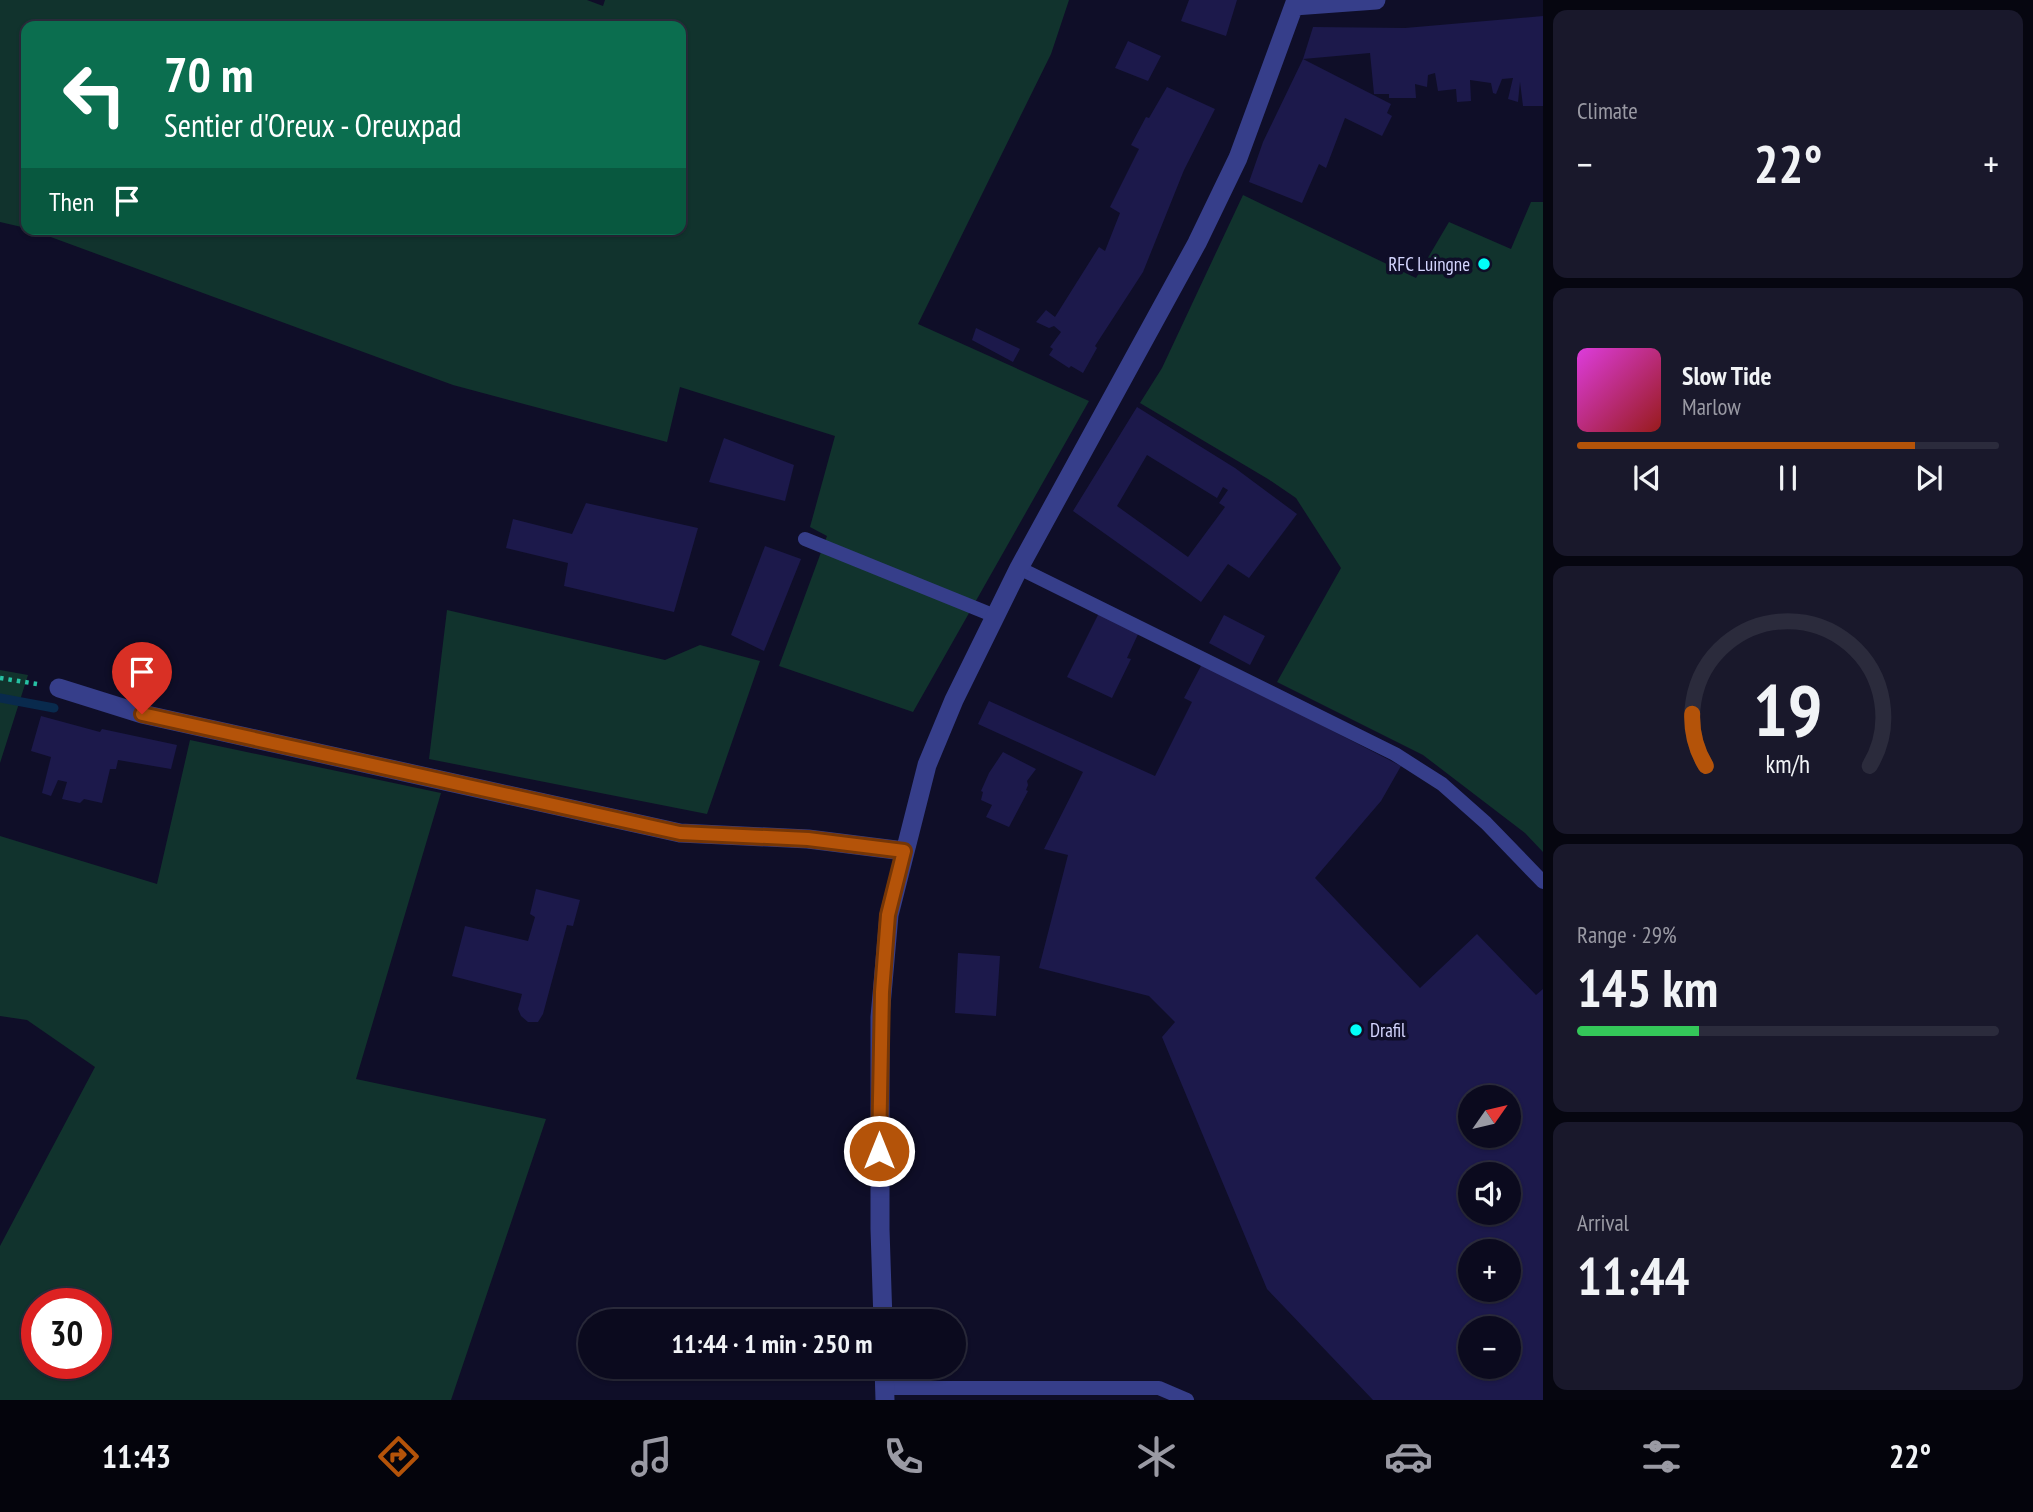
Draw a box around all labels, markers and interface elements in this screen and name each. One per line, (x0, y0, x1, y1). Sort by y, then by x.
text: 70 m (164, 42, 253, 106)
icon: left (49, 49, 140, 140)
text: Climate (1577, 96, 1638, 125)
text: Sentier d'Oreux - Oreuxpad (164, 104, 462, 146)
text: 22° (1754, 130, 1822, 197)
text: − (1577, 139, 1593, 188)
text: + (1983, 139, 1999, 188)
icon: arrive (108, 182, 146, 220)
text: Then (49, 185, 94, 218)
place label: RFC Luingne (1388, 252, 1470, 276)
marker: RFC Luingne (1476, 256, 1492, 272)
text: Slow Tide (1682, 359, 1772, 392)
text: Marlow (1682, 392, 1741, 421)
icon: previous (1628, 459, 1666, 497)
icon: pause (1769, 459, 1807, 497)
icon: next (1910, 459, 1948, 497)
pin (112, 642, 172, 714)
icon: arrive (123, 653, 161, 691)
text: 19 (1753, 662, 1823, 756)
text: km/h (1766, 748, 1810, 780)
text: Range · 29% (1577, 920, 1677, 949)
text: 145 km (1577, 954, 1718, 1021)
place label: Drafil (1370, 1018, 1406, 1042)
marker: Drafil (1348, 1022, 1364, 1038)
north arrow (1458, 1085, 1521, 1148)
map controls (1458, 1085, 1521, 1379)
position arrow (842, 1114, 916, 1188)
button: sound (1458, 1162, 1521, 1225)
text: Arrival (1577, 1208, 1629, 1237)
button: + (1458, 1239, 1521, 1302)
text: 11:44 (1577, 1242, 1689, 1309)
speed limit sign: 30 (21, 1288, 112, 1379)
button: − (1458, 1316, 1521, 1379)
text: 11:44 · 1 min · 250 m (672, 1327, 872, 1360)
icon: directions (374, 1432, 423, 1481)
icon: music (627, 1432, 676, 1481)
icon: phone (879, 1432, 928, 1481)
icon: climate (1132, 1432, 1181, 1481)
icon: car (1384, 1432, 1433, 1481)
icon: filters (1637, 1432, 1686, 1481)
text: 11:43 (102, 1435, 171, 1477)
text: 22° (1889, 1435, 1931, 1477)

